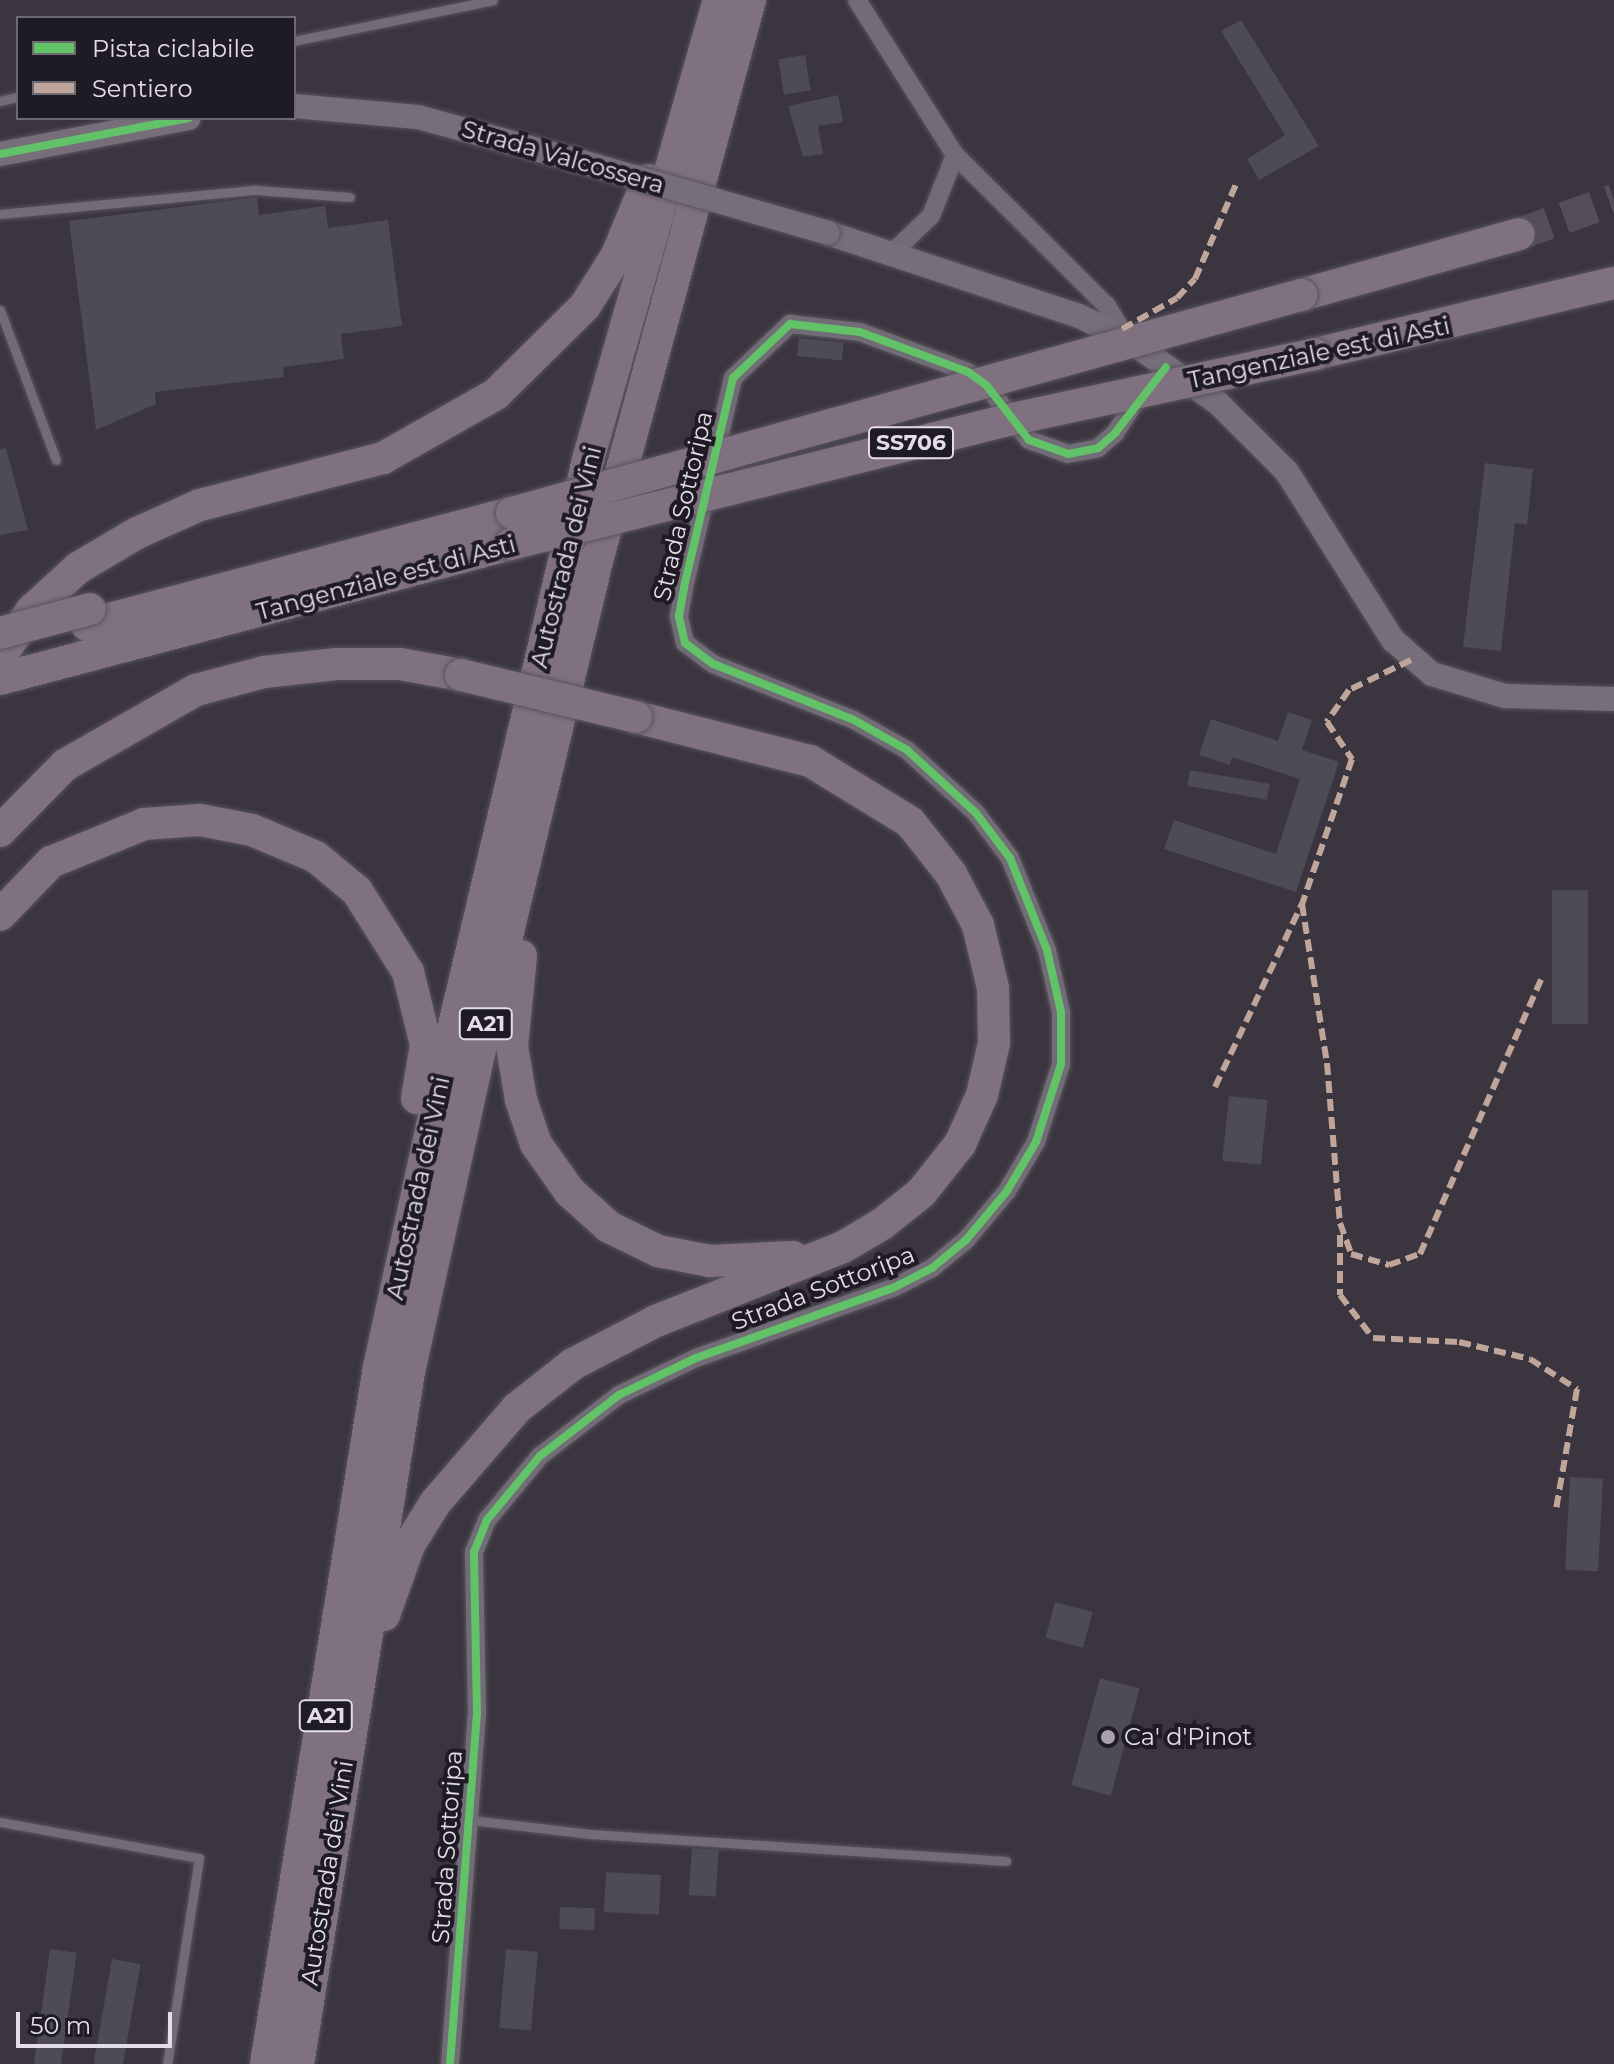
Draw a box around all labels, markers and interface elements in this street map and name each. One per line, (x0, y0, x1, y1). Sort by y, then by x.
legend (16, 16, 296, 120)
text: Pista ciclabile (92, 34, 255, 63)
text: Sentiero (92, 74, 193, 103)
street label: Strada Valcossera (459, 114, 667, 200)
street label: Tangenziale est di Asti (1185, 311, 1453, 395)
street label: Strada Sottoripa (647, 408, 719, 604)
road number: SS706 (867, 425, 955, 461)
street label: Autostrada dei Vini (525, 443, 607, 671)
street label: Tangenziale est di Asti (253, 530, 519, 626)
road number: A21 (458, 1006, 514, 1042)
street label: Autostrada dei Vini (380, 1074, 456, 1302)
street label: Strada Sottoripa (727, 1240, 919, 1336)
road number: A21 (298, 1698, 354, 1734)
place label: Ca' d'Pinot (1124, 1723, 1252, 1751)
marker: Ca' d'Pinot (1099, 1728, 1117, 1746)
street label: Strada Sottoripa (426, 1749, 468, 1945)
street label: Autostrada dei Vini (295, 1758, 359, 1988)
scale bar (20, 1996, 176, 2046)
text: 50 m (30, 2011, 91, 2040)

